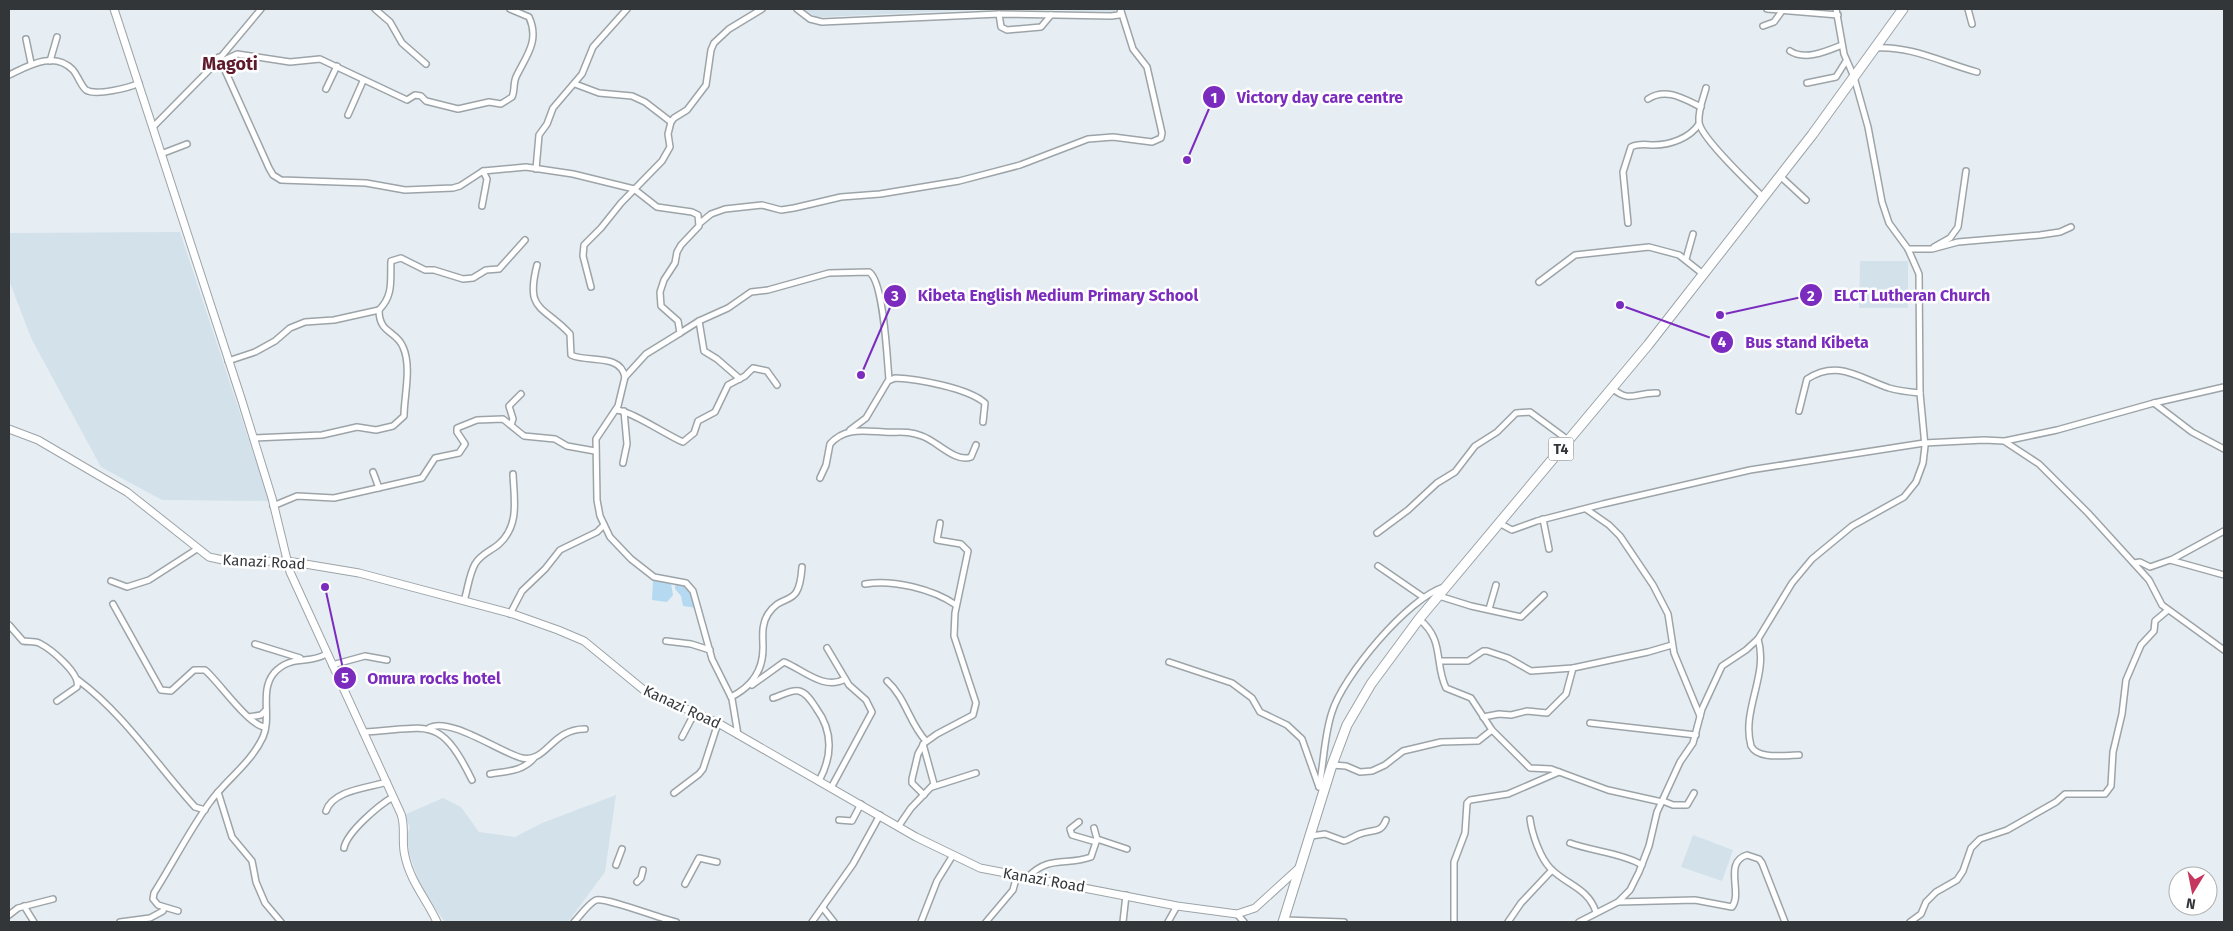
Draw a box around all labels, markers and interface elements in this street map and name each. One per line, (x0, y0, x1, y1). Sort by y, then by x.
district label: Magoti (202, 53, 258, 75)
callout: Victory day care centre (1202, 82, 1413, 113)
text: Victory day care centre (1236, 88, 1403, 107)
text: 1 (1211, 89, 1217, 107)
callout: Kibeta English Medium Primary School (883, 280, 1208, 311)
callout: ELCT Lutheran Church (1799, 280, 2001, 311)
text: Kibeta English Medium Primary School (918, 286, 1198, 305)
text: ELCT Lutheran Church (1834, 286, 1990, 305)
text: 3 (890, 287, 899, 305)
text: 2 (1807, 287, 1815, 305)
callout: Bus stand Kibeta (1710, 327, 1878, 358)
text: 4 (1718, 333, 1727, 351)
text: Bus stand Kibeta (1745, 333, 1869, 352)
road number: T4 (1548, 438, 1574, 460)
street label: Kanazi Road (222, 551, 306, 573)
callout: Omura rocks hotel (332, 663, 511, 694)
text: 5 (341, 669, 349, 687)
text: Omura rocks hotel (367, 669, 501, 688)
street label: Kanazi Road (640, 681, 724, 733)
street label: Kanazi Road (1001, 864, 1087, 896)
north arrow (2168, 866, 2218, 916)
text: N (2185, 894, 2197, 912)

